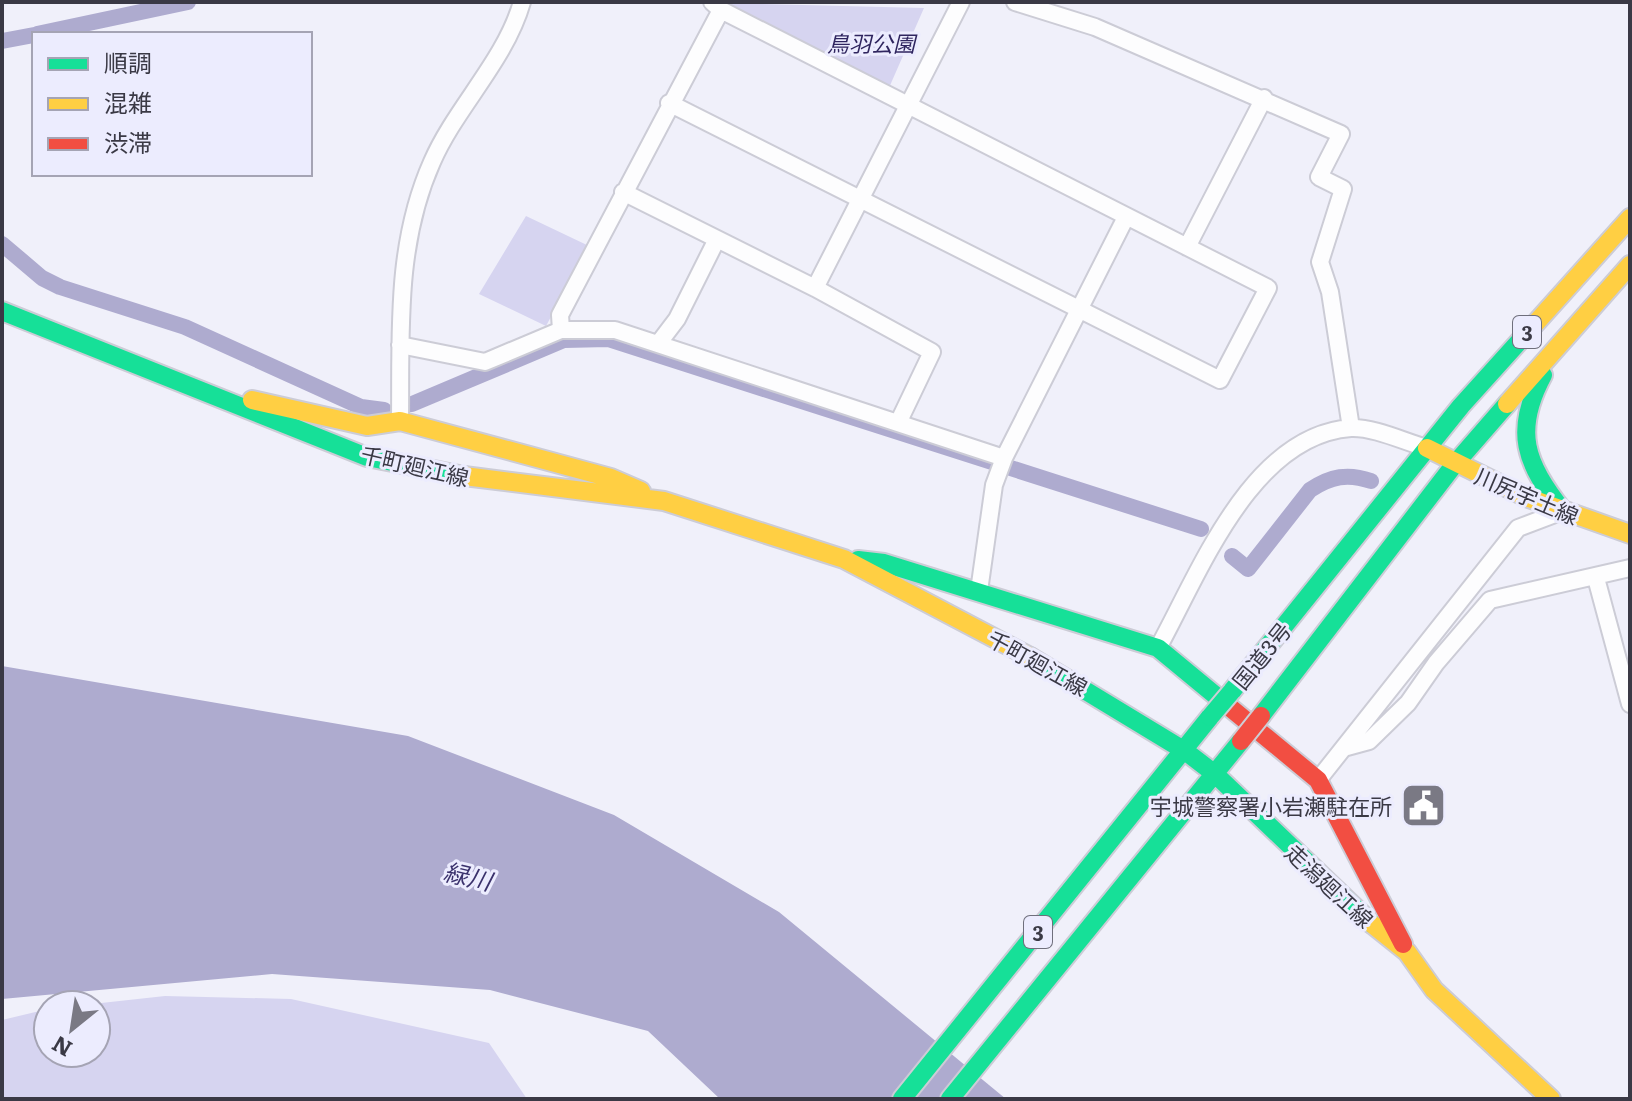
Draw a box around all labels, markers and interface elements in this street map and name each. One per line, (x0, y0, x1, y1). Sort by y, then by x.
park label: 鳥羽公園 (827, 26, 918, 59)
legend (32, 32, 312, 176)
text: 順調 (104, 44, 152, 79)
text: 混雑 (104, 84, 152, 119)
text: 渋滞 (104, 124, 152, 159)
road number: 3 (1513, 316, 1541, 348)
street label: 千町廻江線 (358, 437, 472, 493)
street label: 川尻宇土線 (1470, 458, 1584, 532)
street label: 国道3号 (1224, 614, 1298, 696)
street label: 千町廻江線 (982, 621, 1094, 703)
public building icon: 宇城警察署小岩瀬駐在所 (1399, 781, 1447, 829)
place label: 宇城警察署小岩瀬駐在所 (1150, 789, 1392, 822)
street label: 走潟廻江線 (1279, 835, 1381, 935)
water label: 緑川 (441, 853, 498, 898)
road number: 3 (1024, 916, 1052, 948)
north arrow (32, 989, 112, 1069)
text: N (45, 1029, 77, 1067)

